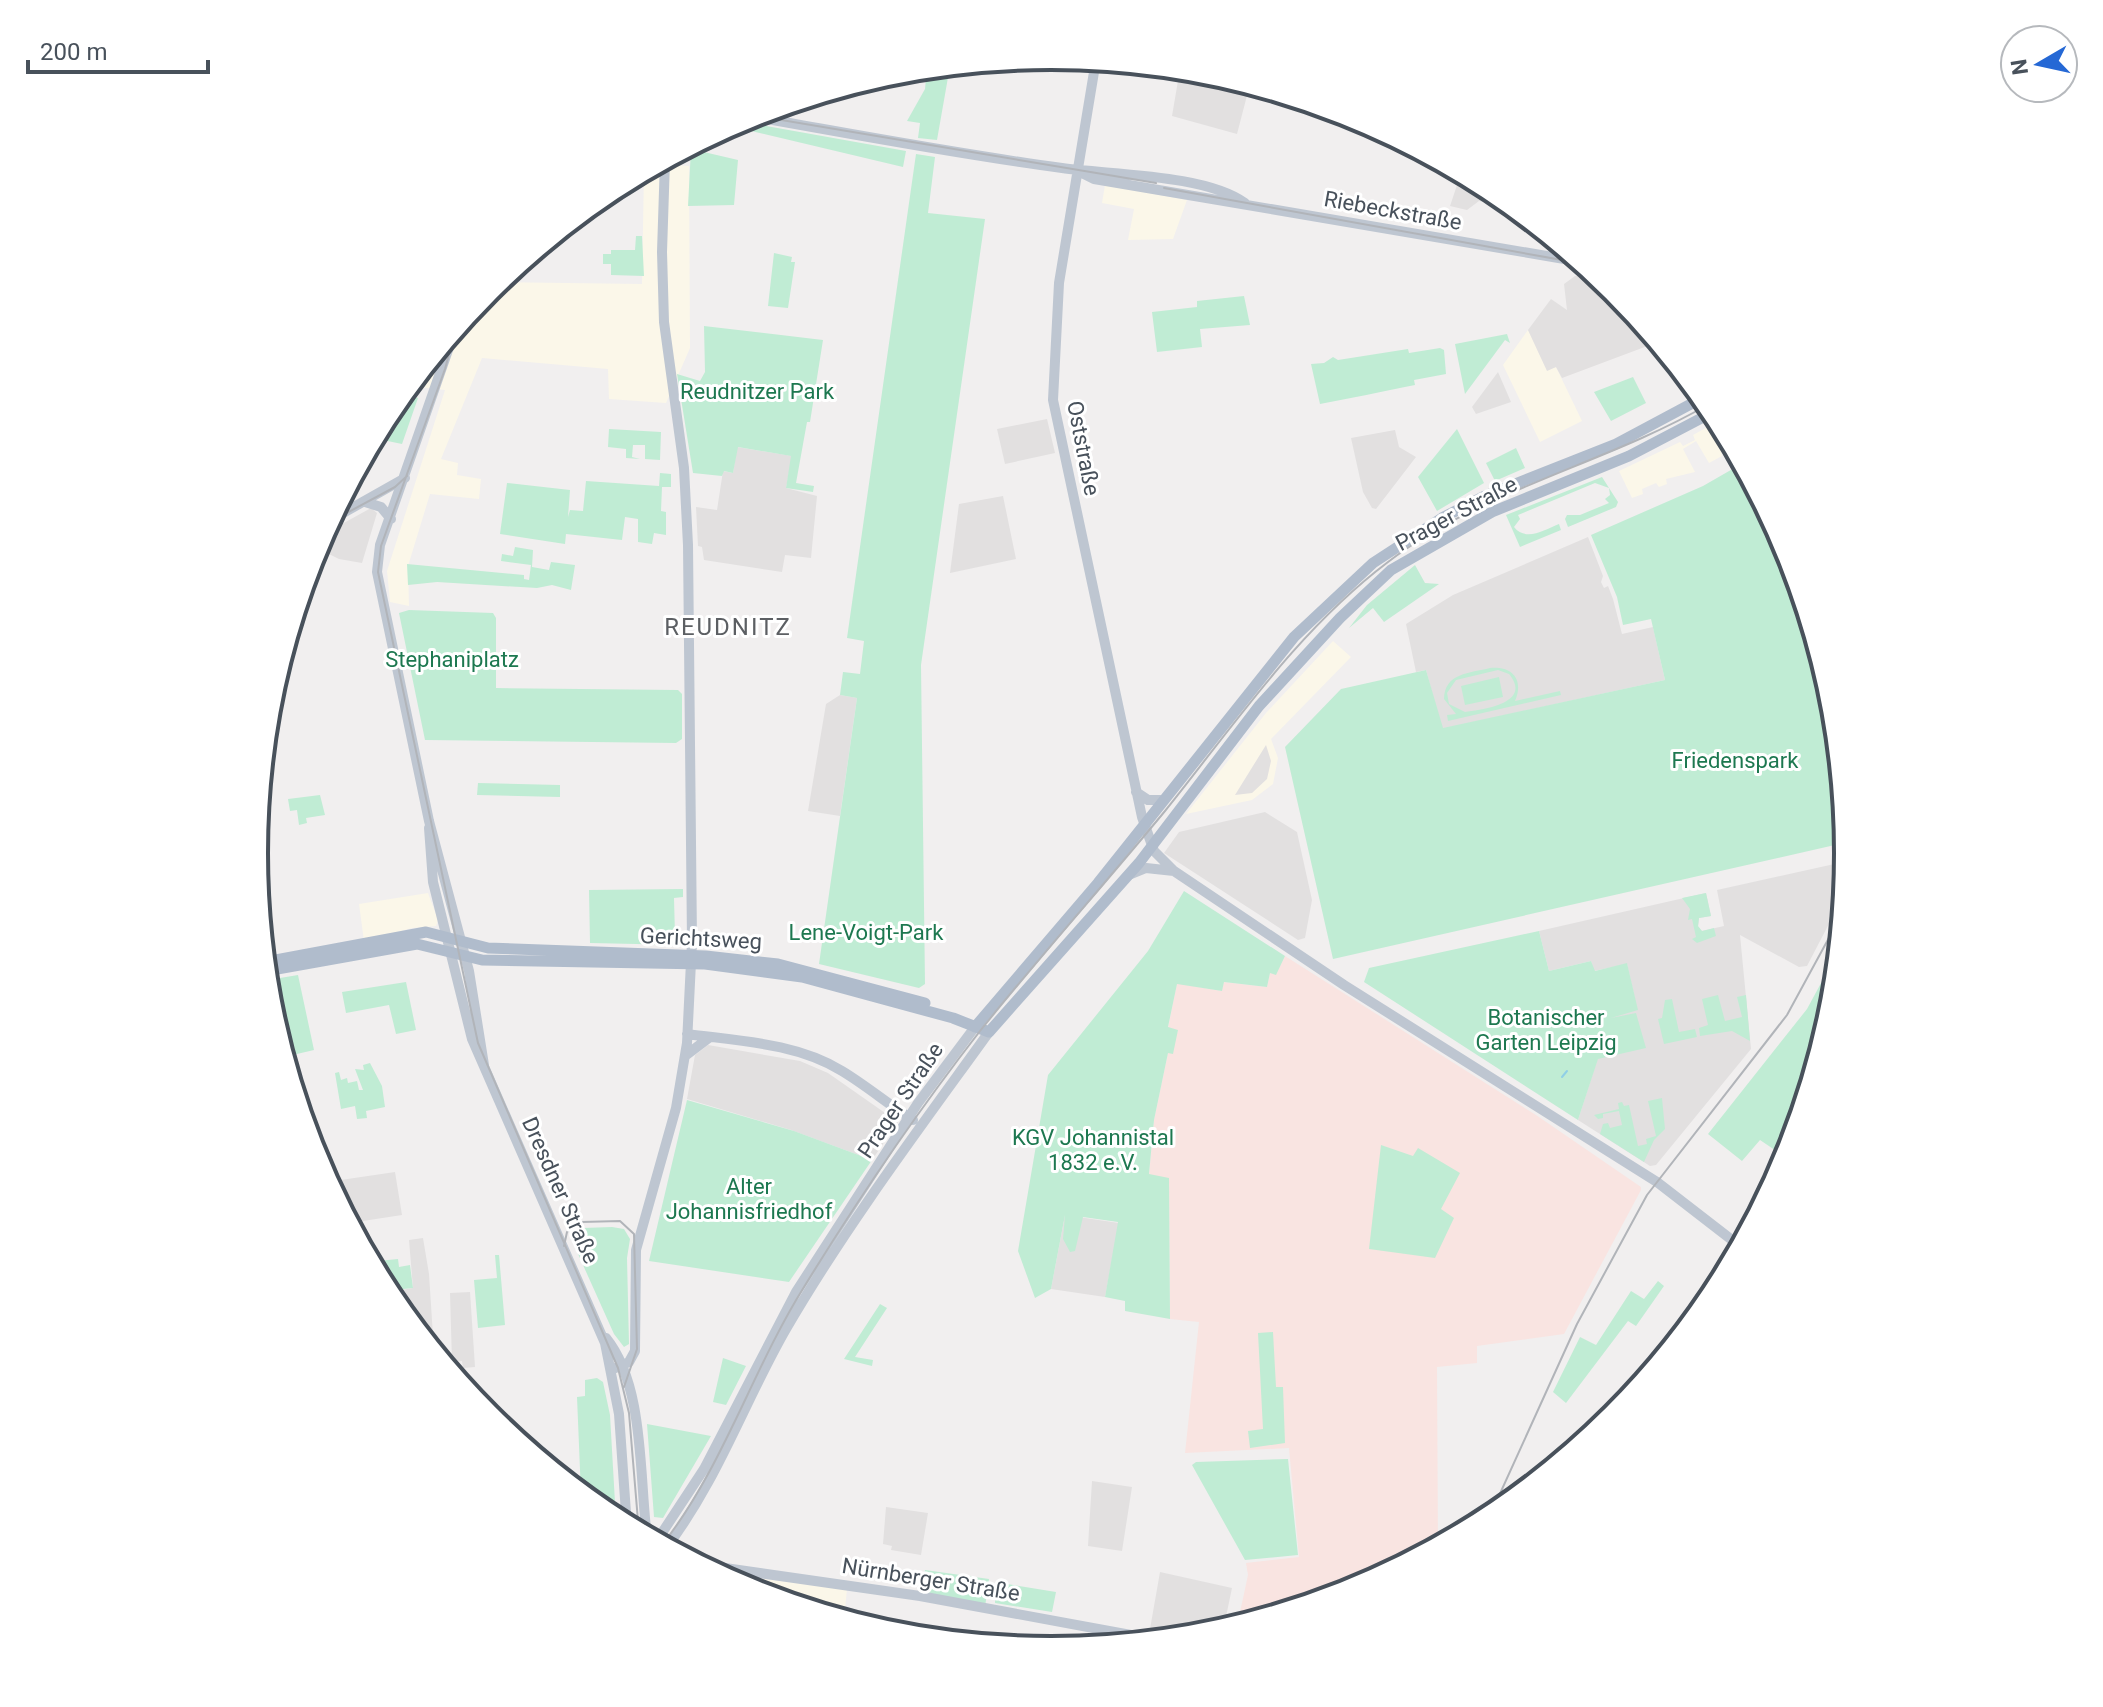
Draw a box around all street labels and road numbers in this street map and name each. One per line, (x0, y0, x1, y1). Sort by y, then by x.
street label: Riebeckstraße (1322, 186, 1464, 235)
street label: Oststraße (1062, 399, 1105, 498)
street label: Prager Straße (1391, 471, 1521, 556)
street label: Gerichtsweg (639, 923, 763, 954)
street label: Prager Straße (853, 1038, 948, 1163)
street label: Dresdner Straße (517, 1113, 604, 1267)
street label: Nürnberger Straße (840, 1553, 1022, 1606)

